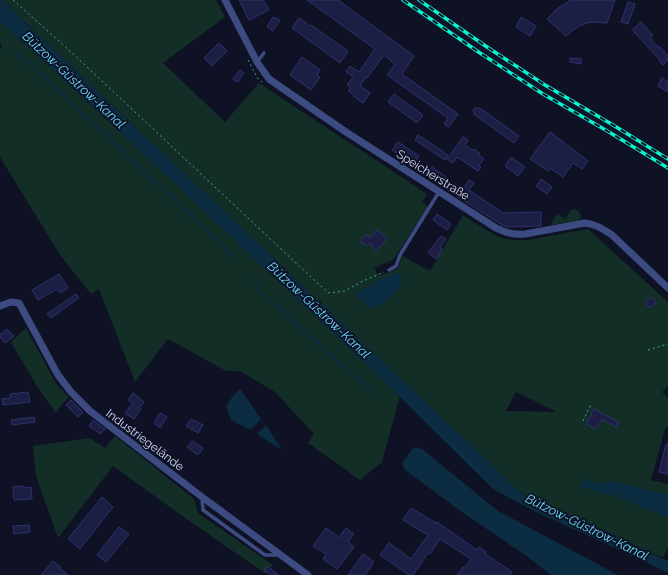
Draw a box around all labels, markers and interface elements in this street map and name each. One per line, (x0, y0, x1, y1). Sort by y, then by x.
water label: Bützow-Güstrow-Kanal (20, 28, 129, 132)
street label: Speicherstraße (394, 147, 472, 203)
water label: Bützow-Güstrow-Kanal (265, 258, 374, 362)
street label: Industriegelände (103, 406, 187, 474)
water label: Bützow-Güstrow-Kanal (523, 491, 651, 564)

